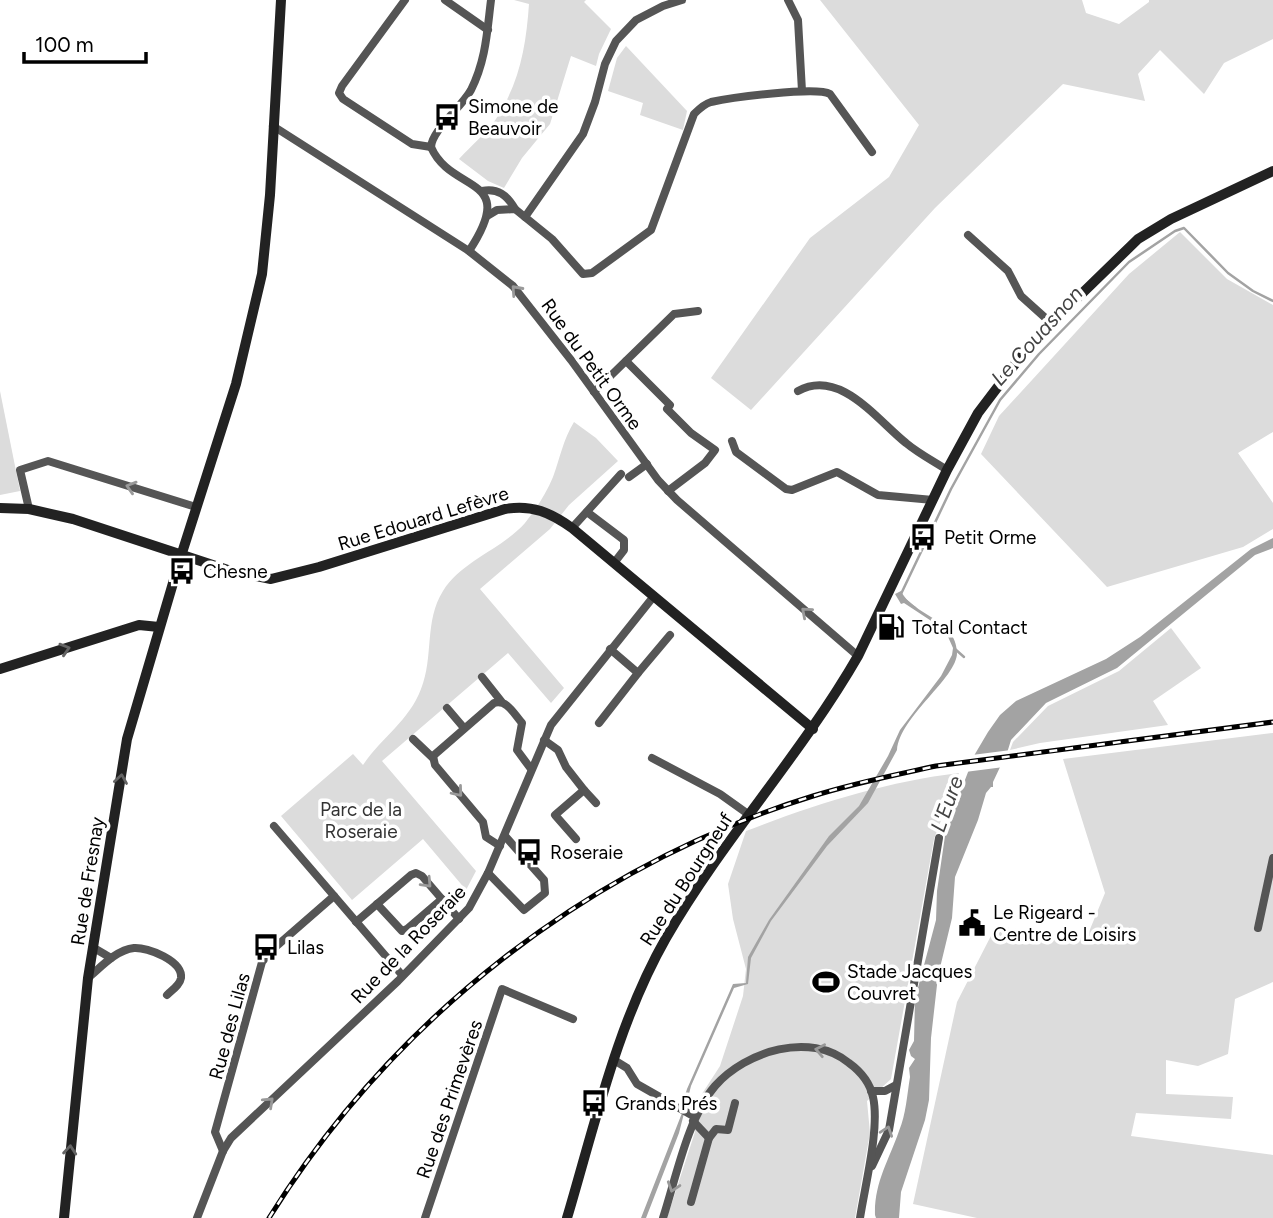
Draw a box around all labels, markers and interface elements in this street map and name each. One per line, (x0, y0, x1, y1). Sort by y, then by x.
scale bar (24, 21, 147, 65)
text: 100 m (35, 32, 94, 57)
place label: Simone de Beauvoir (468, 95, 558, 140)
bus stop icon: Simone de Beauvoir (432, 102, 462, 132)
water label: Le Couasnon (986, 281, 1088, 390)
one-way arrow (512, 285, 524, 298)
street label: Rue du Petit Orme (536, 294, 647, 434)
one-way arrow (125, 480, 137, 495)
street label: Rue Edouard Lefèvre (335, 482, 511, 555)
bus stop icon: Petit Orme (908, 522, 938, 552)
place label: Petit Orme (944, 526, 1036, 549)
bus stop icon: Chesne (167, 556, 197, 586)
place label: Chesne (203, 560, 268, 583)
one-way arrow (801, 608, 814, 620)
fuel station icon: Total Contact (876, 612, 906, 642)
place label: Total Contact (912, 616, 1028, 639)
one-way arrow (59, 642, 71, 657)
water label: L'Eure (925, 772, 968, 835)
one-way arrow (113, 773, 128, 785)
one-way arrow (449, 784, 462, 797)
park label: Parc de la Roseraie (320, 798, 402, 843)
street label: Rue du Bourgneuf (635, 809, 738, 950)
street label: Rue de Fresnay (66, 815, 109, 947)
bus stop icon: Roseraie (514, 837, 544, 867)
place label: Roseraie (550, 841, 623, 864)
one-way arrow (419, 875, 432, 888)
street label: Rue de la Roseraie (346, 880, 471, 1008)
place label: Le Rigeard - Centre de Loisirs (993, 901, 1137, 946)
public building icon: Le Rigeard - Centre de Loisirs (957, 908, 987, 938)
bus stop icon: Lilas (251, 932, 281, 962)
place label: Lilas (287, 936, 324, 959)
place label: Stade Jacques Couvret (847, 960, 972, 1005)
sports icon: Stade Jacques Couvret (811, 967, 841, 997)
street label: Rue des Lilas (204, 970, 255, 1082)
street label: Rue des Primevères (412, 1017, 487, 1182)
one-way arrow (814, 1044, 826, 1059)
bus stop icon: Grands Prés (579, 1088, 609, 1118)
place label: Grands Prés (615, 1092, 718, 1115)
one-way arrow (261, 1097, 274, 1110)
one-way arrow (879, 1126, 893, 1138)
one-way arrow (62, 1144, 77, 1155)
one-way arrow (666, 1181, 681, 1193)

